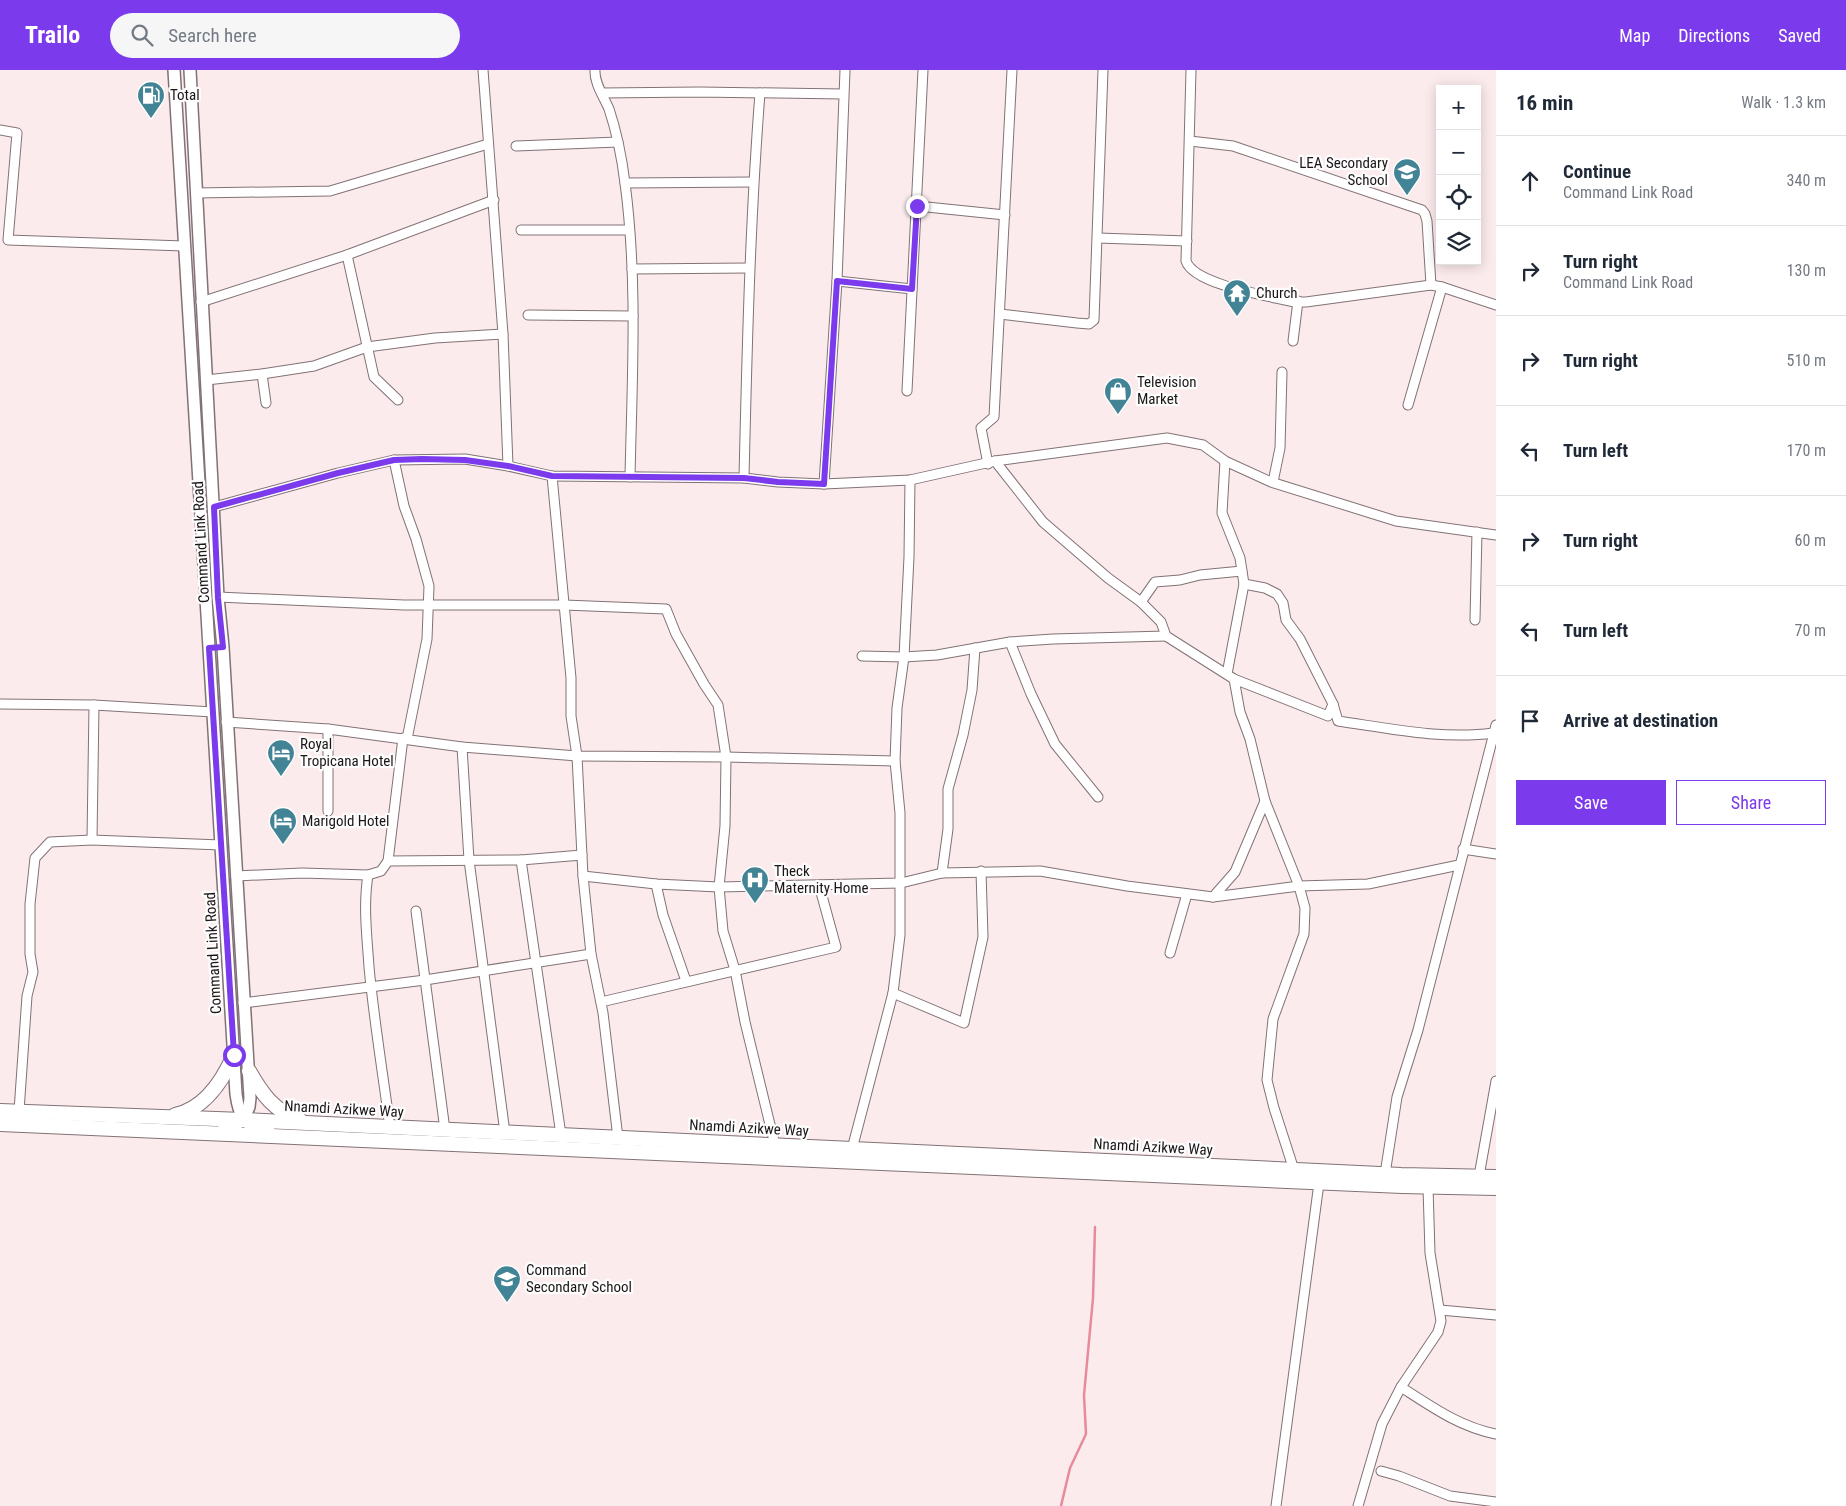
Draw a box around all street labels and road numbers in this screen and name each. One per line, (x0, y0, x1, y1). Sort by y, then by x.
street label: Command Link Road (189, 481, 213, 603)
street label: Command Link Road (201, 892, 225, 1014)
street label: Nnamdi Azikwe Way (284, 1097, 404, 1121)
street label: Nnamdi Azikwe Way (689, 1116, 809, 1140)
street label: Nnamdi Azikwe Way (1093, 1135, 1213, 1159)

